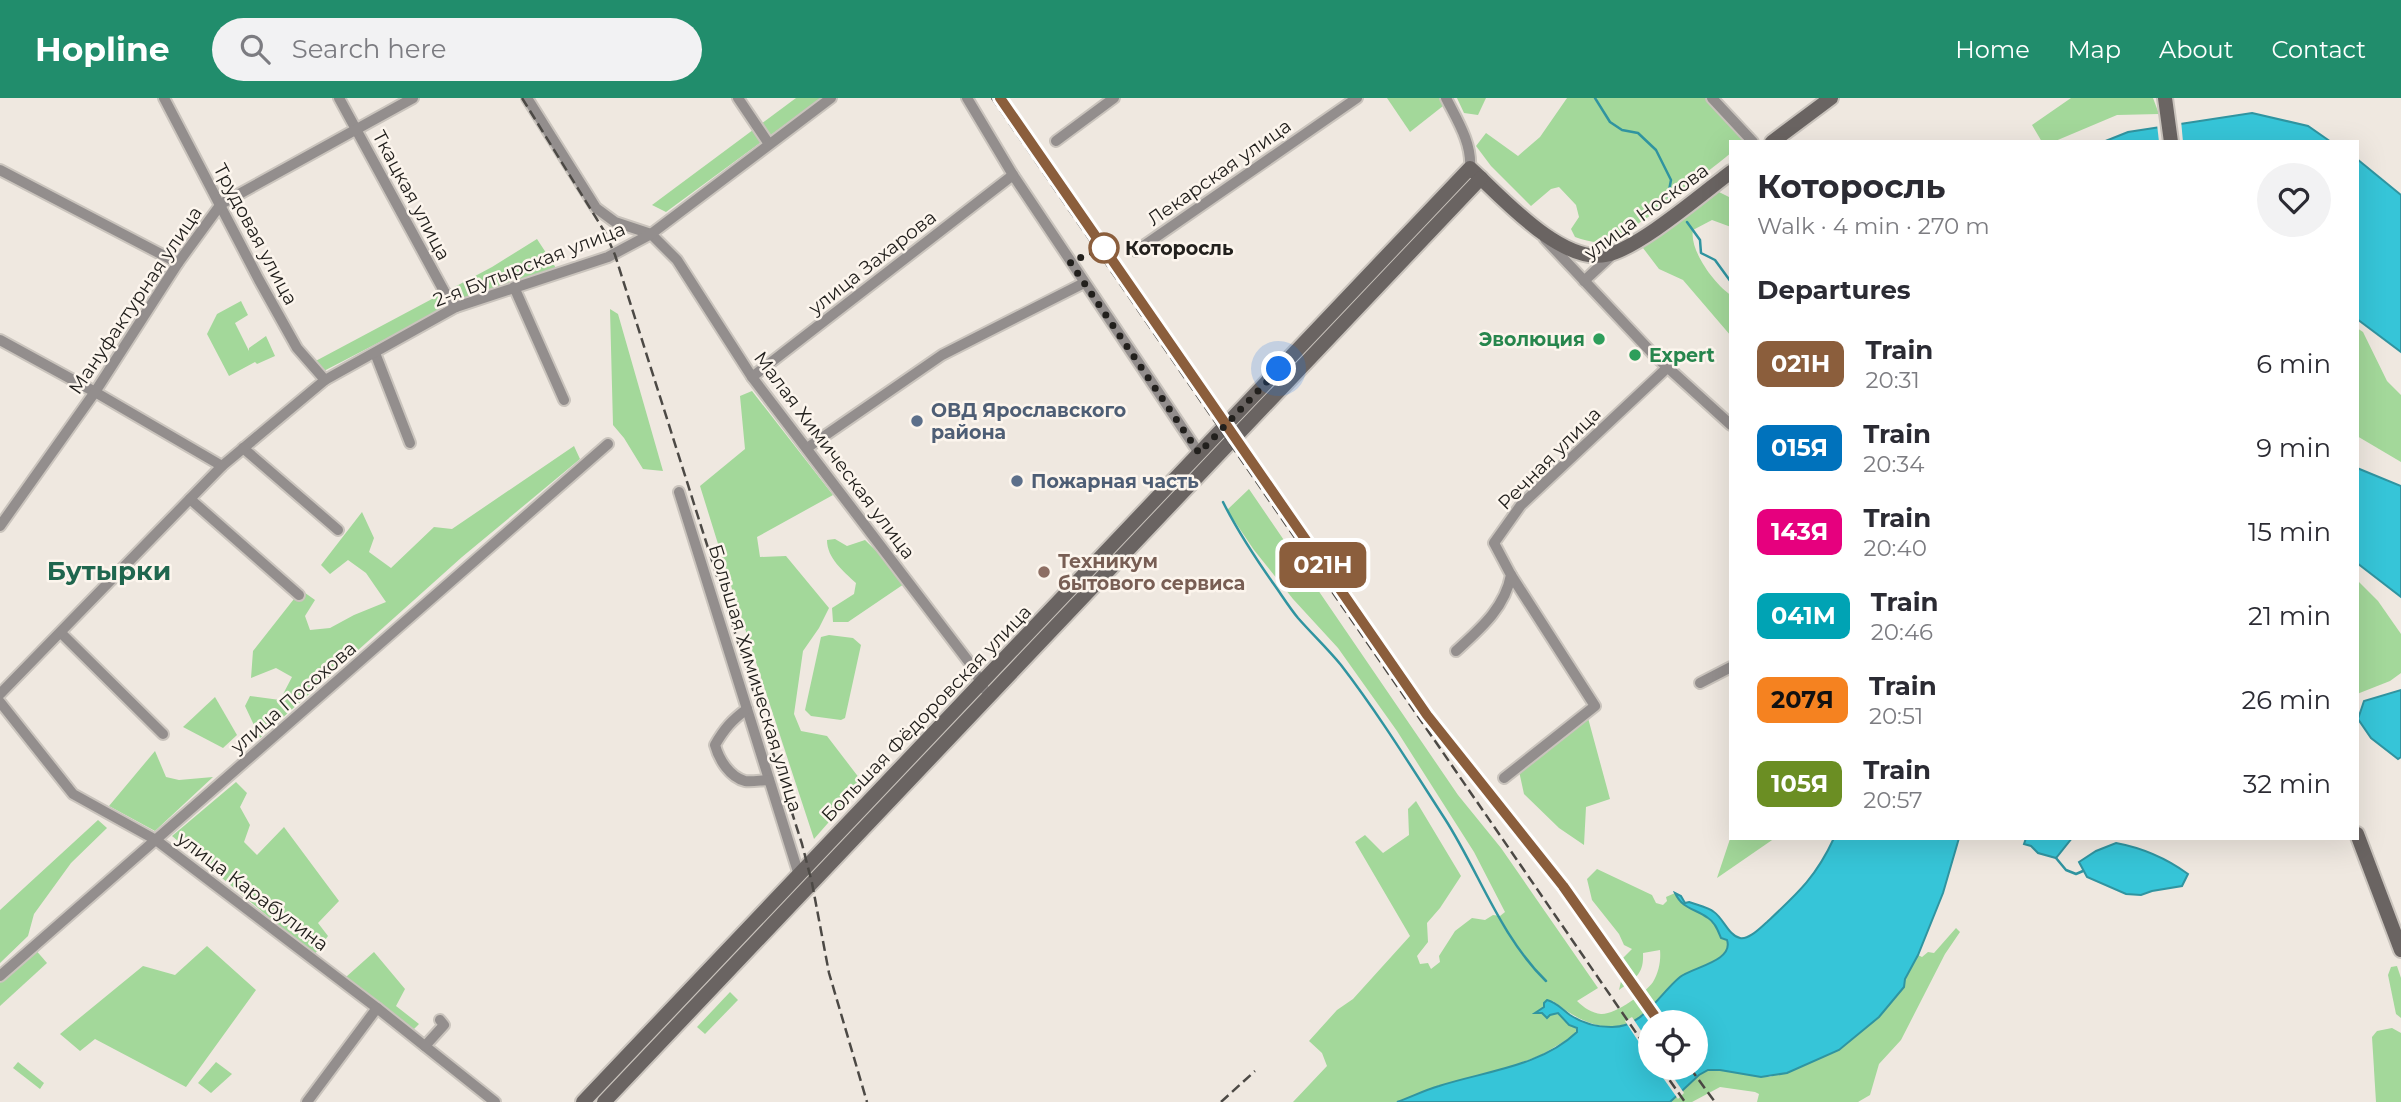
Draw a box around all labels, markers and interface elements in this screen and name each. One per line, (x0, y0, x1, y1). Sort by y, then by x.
search box (212, 18, 702, 81)
text: Hopline (35, 29, 170, 69)
icon: search (236, 30, 274, 68)
text: Search here (292, 33, 446, 65)
text: Home (1955, 35, 2030, 64)
text: Map (2068, 35, 2121, 64)
text: About (2159, 35, 2233, 64)
text: Contact (2271, 35, 2366, 64)
street label: Лекарская улица (1143, 114, 1296, 231)
street label: Ткацкая улица (368, 126, 455, 264)
street label: улица Носкова (1579, 159, 1713, 265)
street label: Трудовая улица (209, 160, 302, 309)
button: heart (2257, 163, 2331, 237)
text: Которосль (1757, 166, 1945, 206)
street label: Мануфактурная улица (64, 202, 207, 399)
street label: улица Захарова (803, 205, 941, 320)
text: Walk · 4 min · 270 m (1757, 212, 1990, 240)
street label: 2-я Бутырская улица (430, 217, 628, 312)
marker: Которосль (1089, 233, 1119, 263)
place label: Которосль (1125, 237, 1234, 260)
text: Departures (1757, 274, 1911, 306)
place label: Эволюция (1479, 328, 1585, 351)
marker: Эволюция (1591, 331, 1607, 347)
text: Train (1865, 334, 1933, 366)
place label: Expert (1649, 344, 1715, 367)
street label: Малая Химическая улица (749, 347, 920, 564)
marker: Expert (1627, 347, 1643, 363)
text: 6 min (2256, 348, 2331, 380)
text: 021Н (1771, 349, 1830, 378)
your location (1261, 351, 1296, 386)
text: 20:31 (1865, 366, 1920, 394)
place label: ОВД Ярославского района (931, 399, 1126, 444)
street label: Речная улица (1493, 402, 1606, 515)
marker: ОВД Ярославского района (909, 413, 925, 429)
text: Train (1863, 418, 1931, 450)
text: 9 min (2256, 432, 2331, 464)
text: 015Я (1771, 433, 1828, 462)
text: 20:34 (1863, 450, 1925, 478)
place label: Пожарная часть (1031, 470, 1199, 493)
marker: Пожарная часть (1009, 473, 1025, 489)
text: Train (1863, 502, 1931, 534)
text: 15 min (2248, 516, 2331, 548)
text: 143Я (1771, 517, 1828, 546)
text: 20:40 (1863, 534, 1927, 562)
street label: Большая Химическая улица (704, 542, 807, 815)
line badge: 021Н (1274, 542, 1372, 588)
place label: Техникум бытового сервиса (1058, 550, 1245, 595)
text: 021Н (1293, 550, 1353, 579)
district label: Бутырки (47, 555, 171, 587)
marker: Техникум бытового сервиса (1036, 564, 1052, 580)
text: Train (1871, 586, 1939, 618)
street label: Большая Фёдоровская улица (817, 600, 1036, 826)
text: 21 min (2248, 600, 2331, 632)
text: 041М (1771, 601, 1836, 630)
text: 20:46 (1871, 618, 1933, 646)
street label: улица Посохова (225, 637, 361, 759)
text: Train (1869, 670, 1937, 702)
text: 26 min (2241, 684, 2331, 716)
text: 207Я (1771, 685, 1834, 714)
text: 20:51 (1869, 702, 1923, 730)
text: Train (1863, 754, 1931, 786)
text: 32 min (2243, 768, 2331, 800)
text: 105Я (1771, 769, 1828, 798)
text: 20:57 (1863, 786, 1923, 814)
street label: улица Карабулина (172, 826, 333, 956)
map controls (1638, 1010, 1708, 1080)
button: locate (1638, 1010, 1708, 1080)

